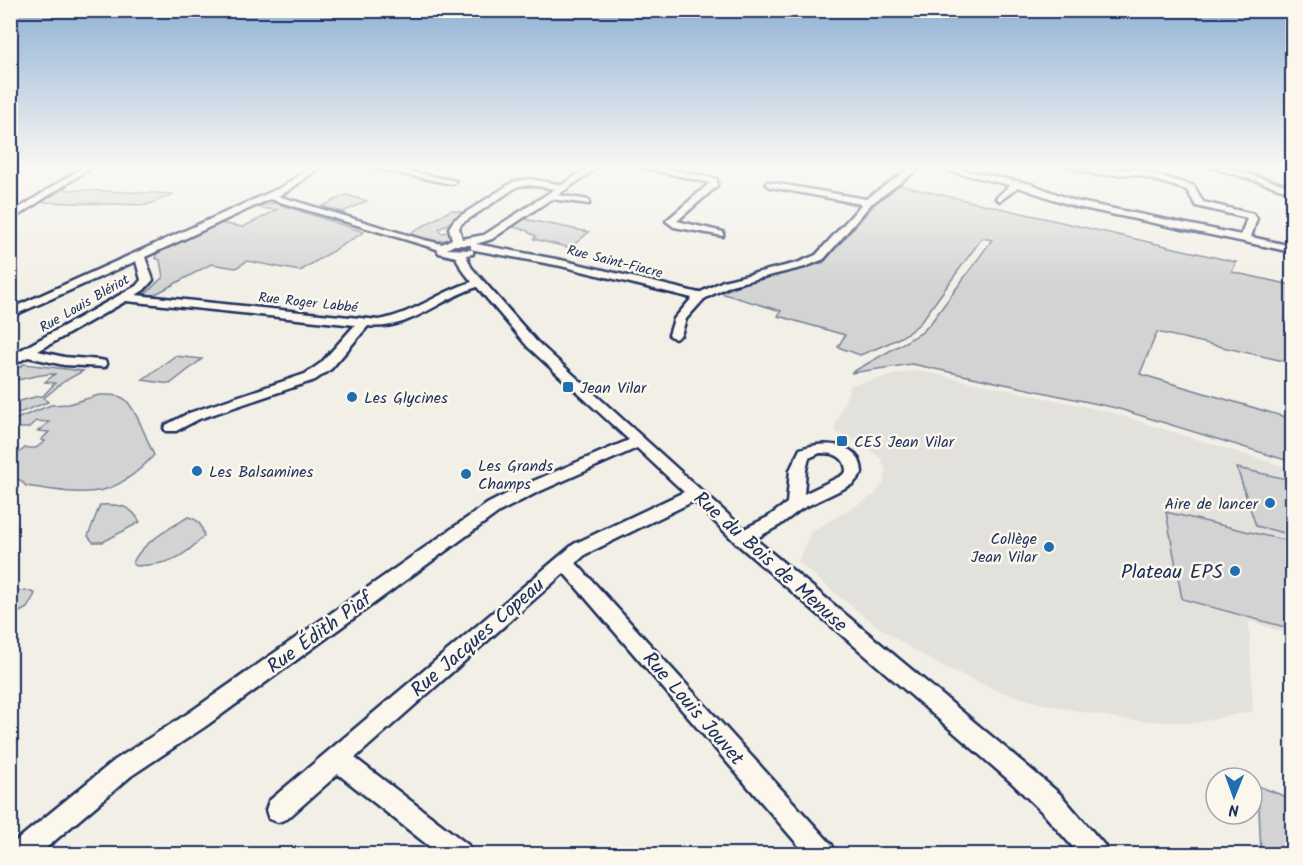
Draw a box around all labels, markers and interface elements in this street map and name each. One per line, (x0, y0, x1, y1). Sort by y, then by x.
street label: Rue Saint-Fiacre (565, 239, 666, 285)
street label: Rue Louis Blériot (35, 269, 134, 339)
street label: Rue Roger Labbé (257, 287, 359, 319)
place label: Jean Vilar (580, 376, 648, 401)
marker: Jean Vilar (561, 380, 575, 394)
place label: Les Glycines (364, 386, 448, 411)
marker: Les Glycines (345, 390, 359, 404)
place label: CES Jean Vilar (854, 430, 956, 455)
marker: CES Jean Vilar (835, 434, 849, 448)
place label: Les Grands Champs (478, 454, 553, 497)
place label: Les Balsamines (209, 460, 313, 485)
marker: Les Balsamines (190, 464, 204, 478)
marker: Les Grands Champs (459, 467, 473, 481)
street label: Rue du Bois de Menuse (685, 484, 854, 641)
place label: Aire de lancer (1164, 492, 1260, 517)
marker: Aire de lancer (1263, 496, 1277, 510)
place label: Collège Jean Vilar (971, 527, 1039, 570)
marker: Collège Jean Vilar (1042, 540, 1056, 554)
place label: Plateau EPS (1121, 557, 1223, 589)
marker: Plateau EPS (1228, 564, 1242, 578)
street label: Rue Jacques Copeau (404, 571, 553, 706)
street label: Rue Édith Piaf (261, 583, 382, 683)
street label: Rue Louis Jouvet (634, 645, 751, 774)
north arrow (1204, 766, 1264, 826)
text: N (1228, 797, 1239, 822)

